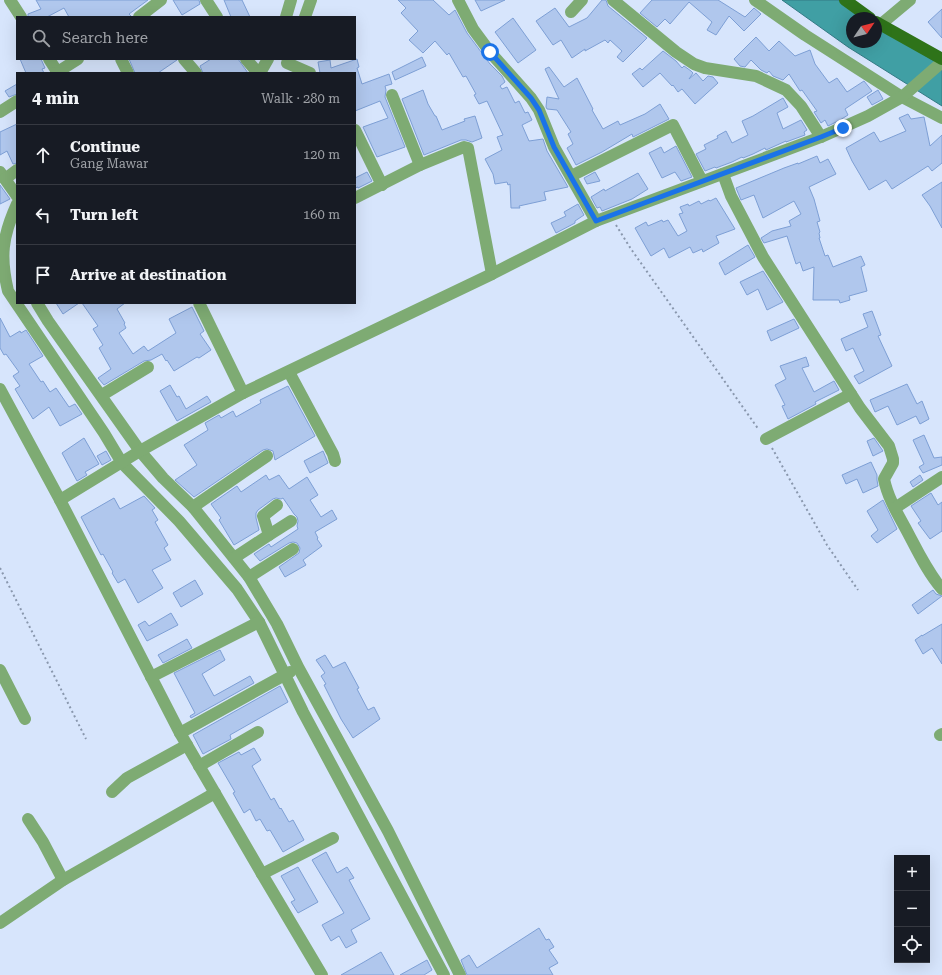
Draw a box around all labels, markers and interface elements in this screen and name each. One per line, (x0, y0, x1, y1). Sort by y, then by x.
north arrow (846, 12, 882, 48)
search box (16, 16, 356, 60)
icon: search (30, 27, 52, 49)
text: Search here (62, 29, 148, 47)
route start (481, 43, 499, 61)
text: 4 min (32, 88, 79, 108)
text: Walk · 280 m (261, 91, 340, 106)
route end (834, 119, 852, 137)
text: Continue (70, 138, 140, 156)
icon: ahead (32, 144, 54, 166)
text: 120 m (303, 147, 340, 162)
text: Gang Mawar (70, 156, 148, 171)
icon: left (32, 204, 54, 226)
text: Turn left (70, 206, 138, 224)
text: 160 m (303, 207, 340, 222)
icon: arrive (32, 264, 54, 286)
text: Arrive at destination (70, 266, 226, 284)
map controls (894, 855, 930, 963)
button: + (894, 855, 930, 891)
button: − (894, 891, 930, 927)
button: locate (894, 927, 930, 963)

